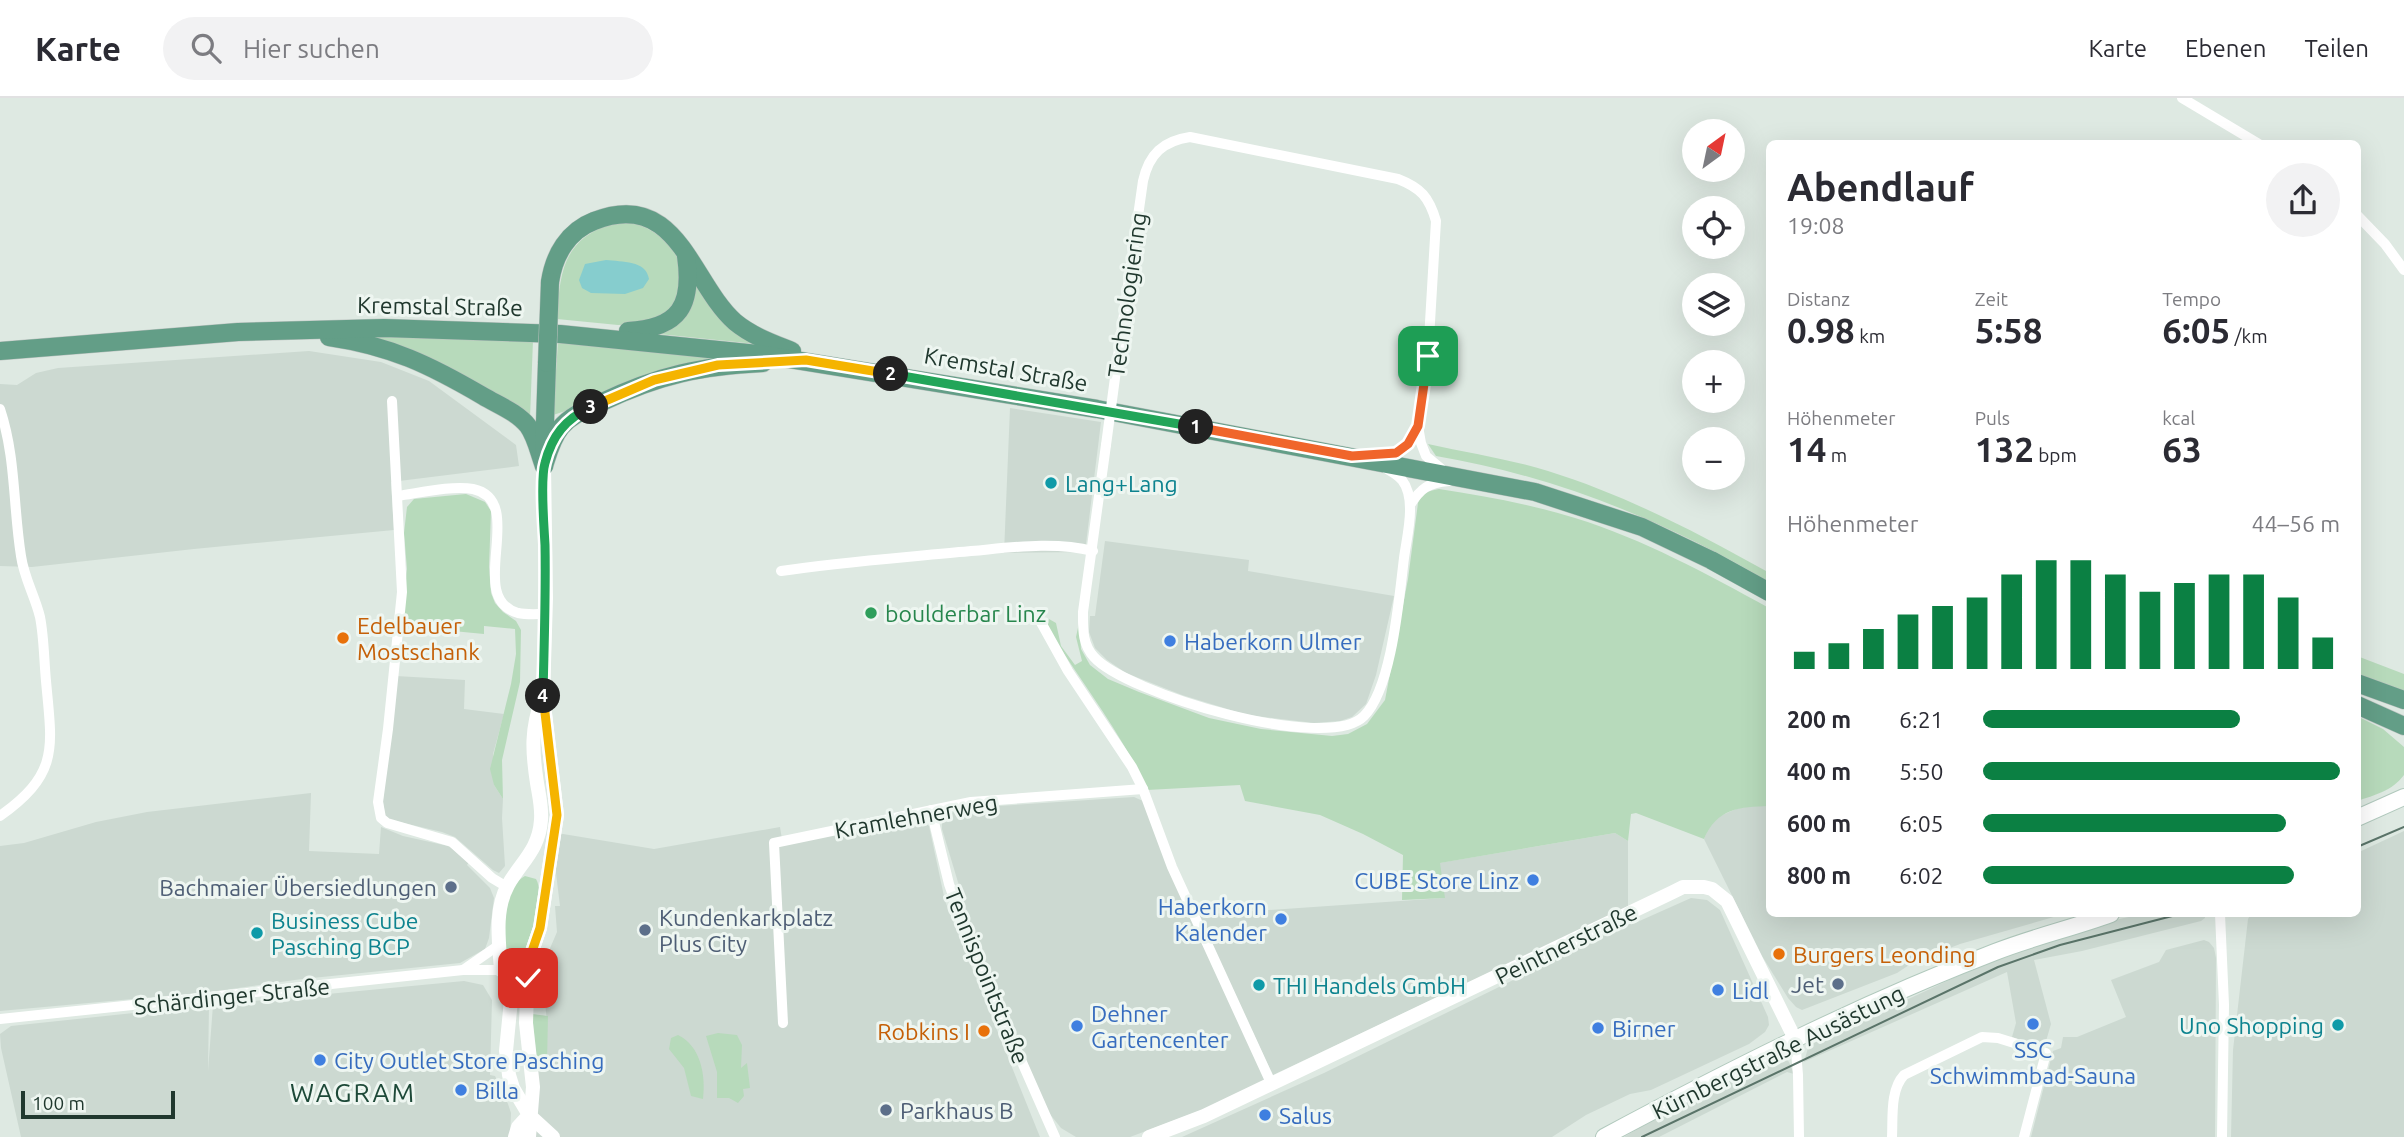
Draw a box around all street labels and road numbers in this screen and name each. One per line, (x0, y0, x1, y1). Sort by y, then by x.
street label: Technologiering (1103, 211, 1151, 379)
street label: Kremstal Straße (357, 292, 523, 320)
street label: Kremstal Straße (922, 342, 1090, 396)
street label: Kramlehnerweg (833, 789, 999, 843)
street label: Tennispointstraße (940, 885, 1034, 1067)
street label: Peintnerstraße (1491, 899, 1641, 989)
street label: Schärdinger Straße (133, 973, 331, 1019)
street label: Kürnbergstraße Ausästung (1648, 980, 1908, 1124)

